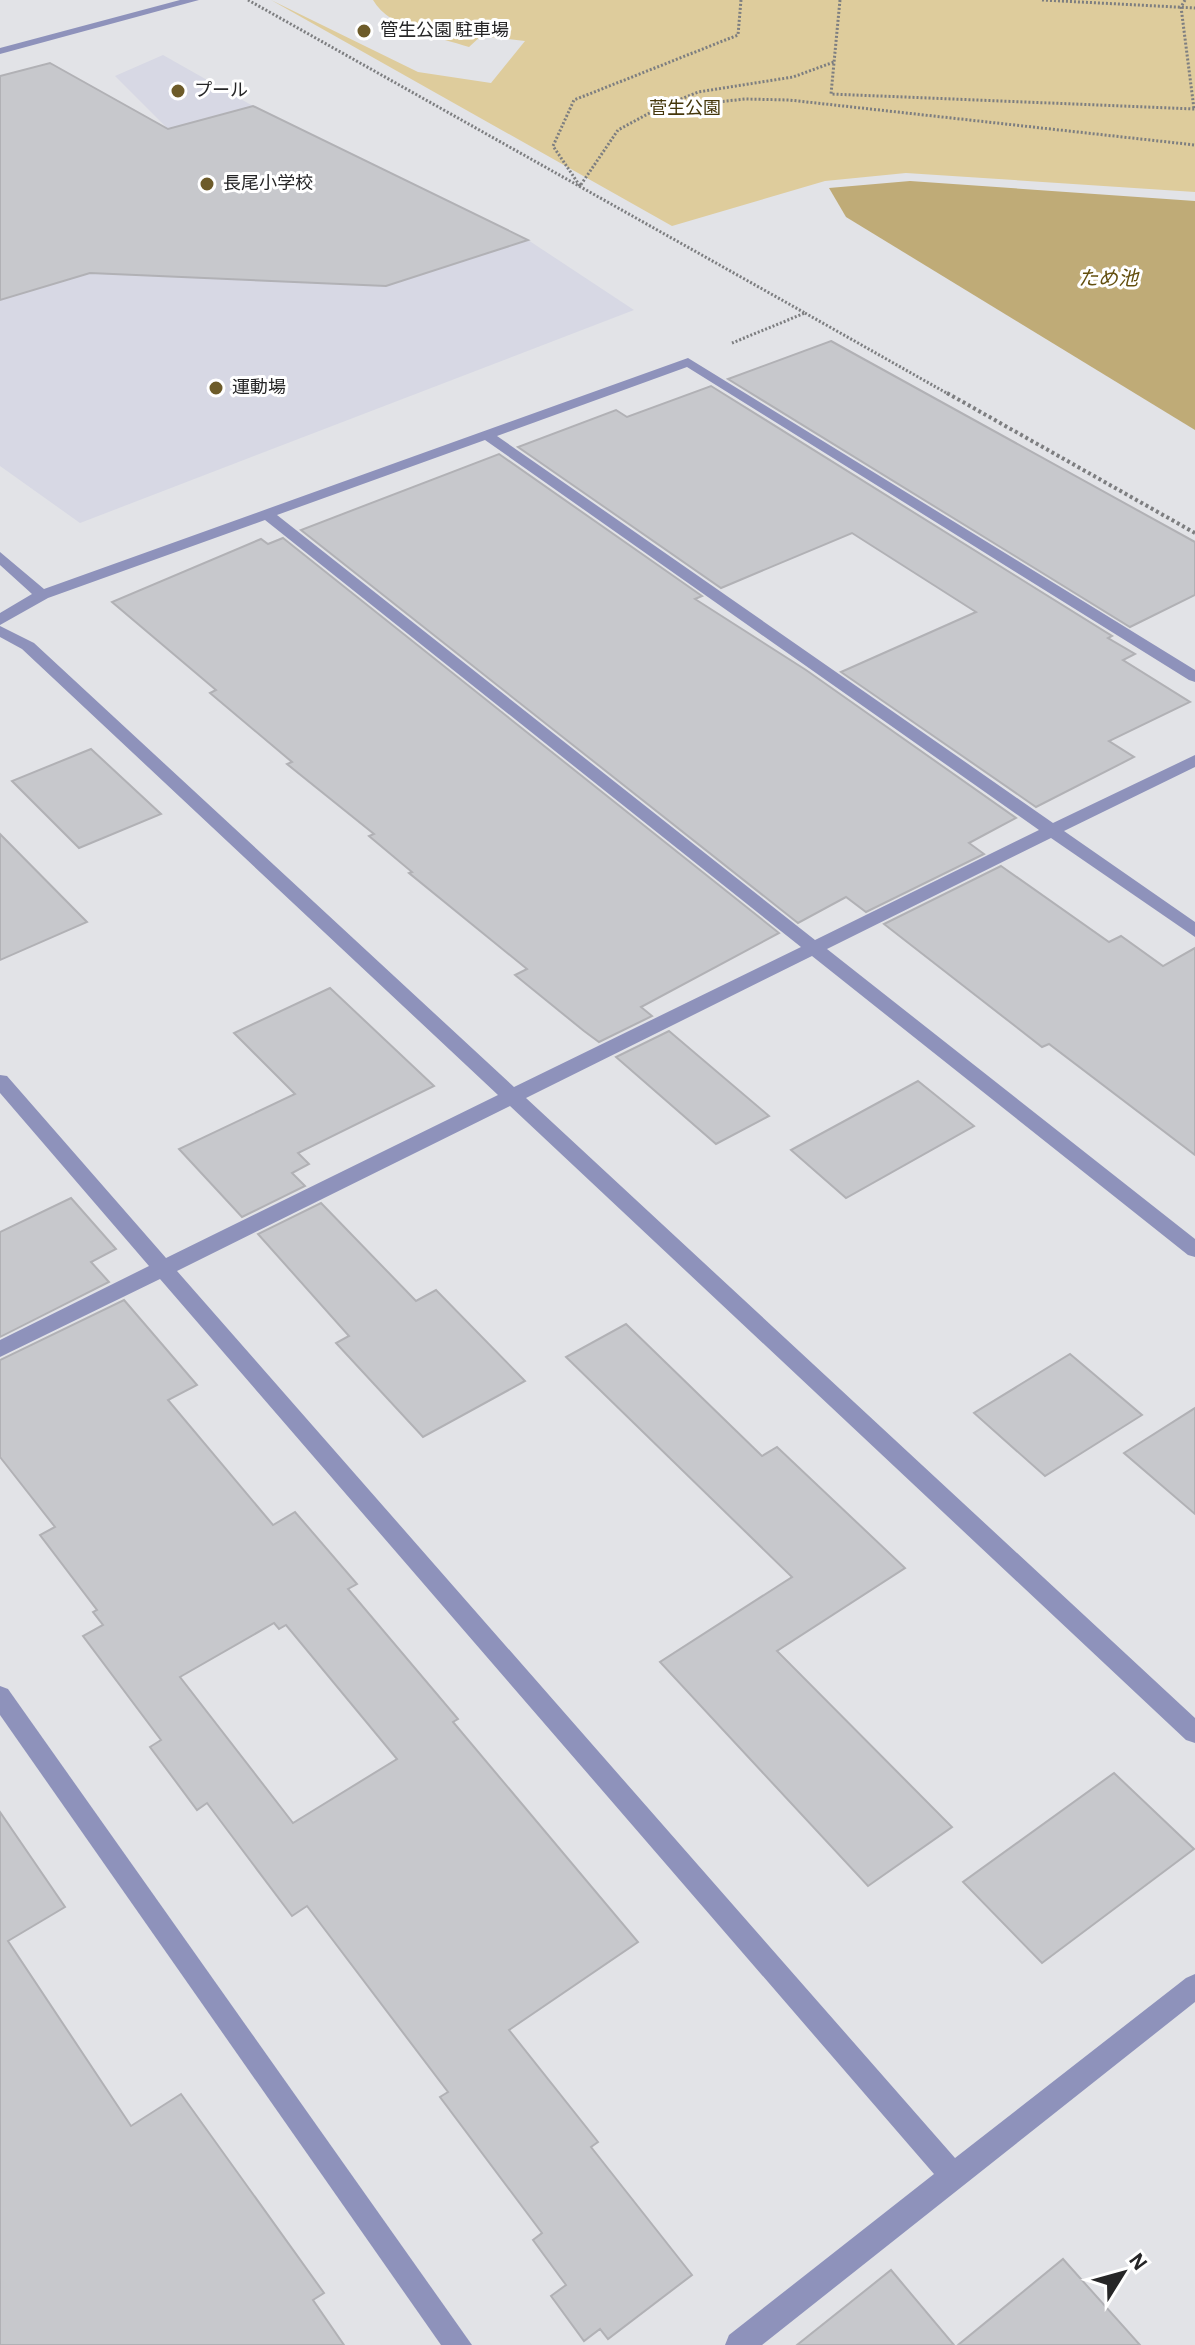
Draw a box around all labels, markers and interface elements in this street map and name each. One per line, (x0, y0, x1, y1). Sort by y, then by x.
place label: 管生公園 駐車場 (380, 20, 509, 40)
marker: 管生公園 駐車場 (355, 22, 373, 40)
place label: プール (194, 81, 248, 100)
marker: プール (169, 82, 187, 100)
park label: 菅生公園 (649, 99, 721, 118)
place label: 長尾小学校 (223, 173, 313, 193)
marker: 長尾小学校 (198, 175, 216, 193)
water label: ため池 (1078, 268, 1140, 289)
place label: 運動場 (232, 378, 286, 397)
marker: 運動場 (207, 379, 225, 397)
north arrow (1083, 2233, 1163, 2313)
text: N (1125, 2249, 1152, 2274)

